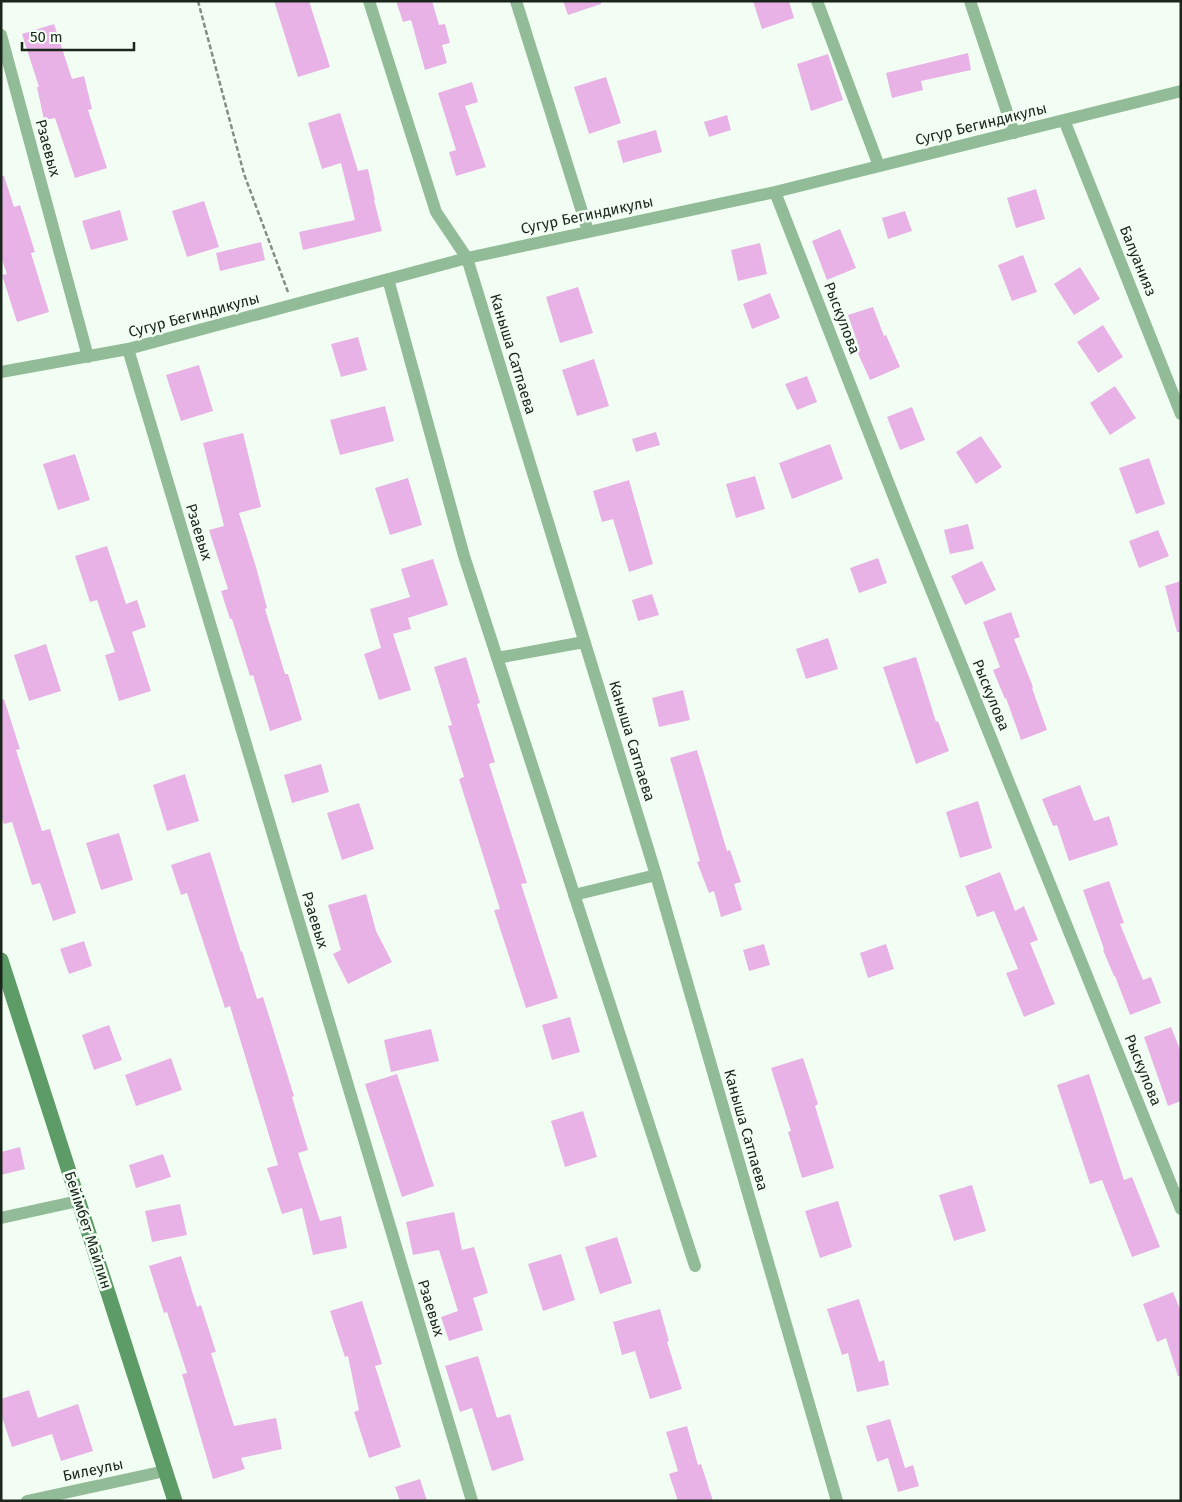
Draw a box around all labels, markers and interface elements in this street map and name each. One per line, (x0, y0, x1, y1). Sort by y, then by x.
scale bar (22, 20, 135, 52)
text: 50 m (30, 28, 63, 46)
street label: Сугур Бегиндикулы (913, 99, 1049, 149)
street label: Рзаевых (32, 117, 64, 179)
street label: Сугур Бегиндикулы (519, 192, 655, 238)
street label: Балуанияз (1116, 223, 1160, 299)
street label: Рыскулова (820, 280, 864, 356)
street label: Сугур Бегиндикулы (126, 289, 262, 341)
street label: Каныша Сатпаева (486, 291, 540, 417)
street label: Рзаевых (182, 501, 216, 563)
street label: Рыскулова (969, 657, 1013, 733)
street label: Каныша Сатпаева (605, 678, 659, 804)
street label: Рзаевых (298, 889, 332, 951)
street label: Рыскулова (1121, 1032, 1165, 1108)
street label: Каныша Сатпаева (720, 1067, 772, 1193)
street label: Бейімбет Майлин (60, 1169, 116, 1291)
street label: Рзаевых (414, 1277, 448, 1339)
street label: Билеулы (61, 1455, 125, 1485)

